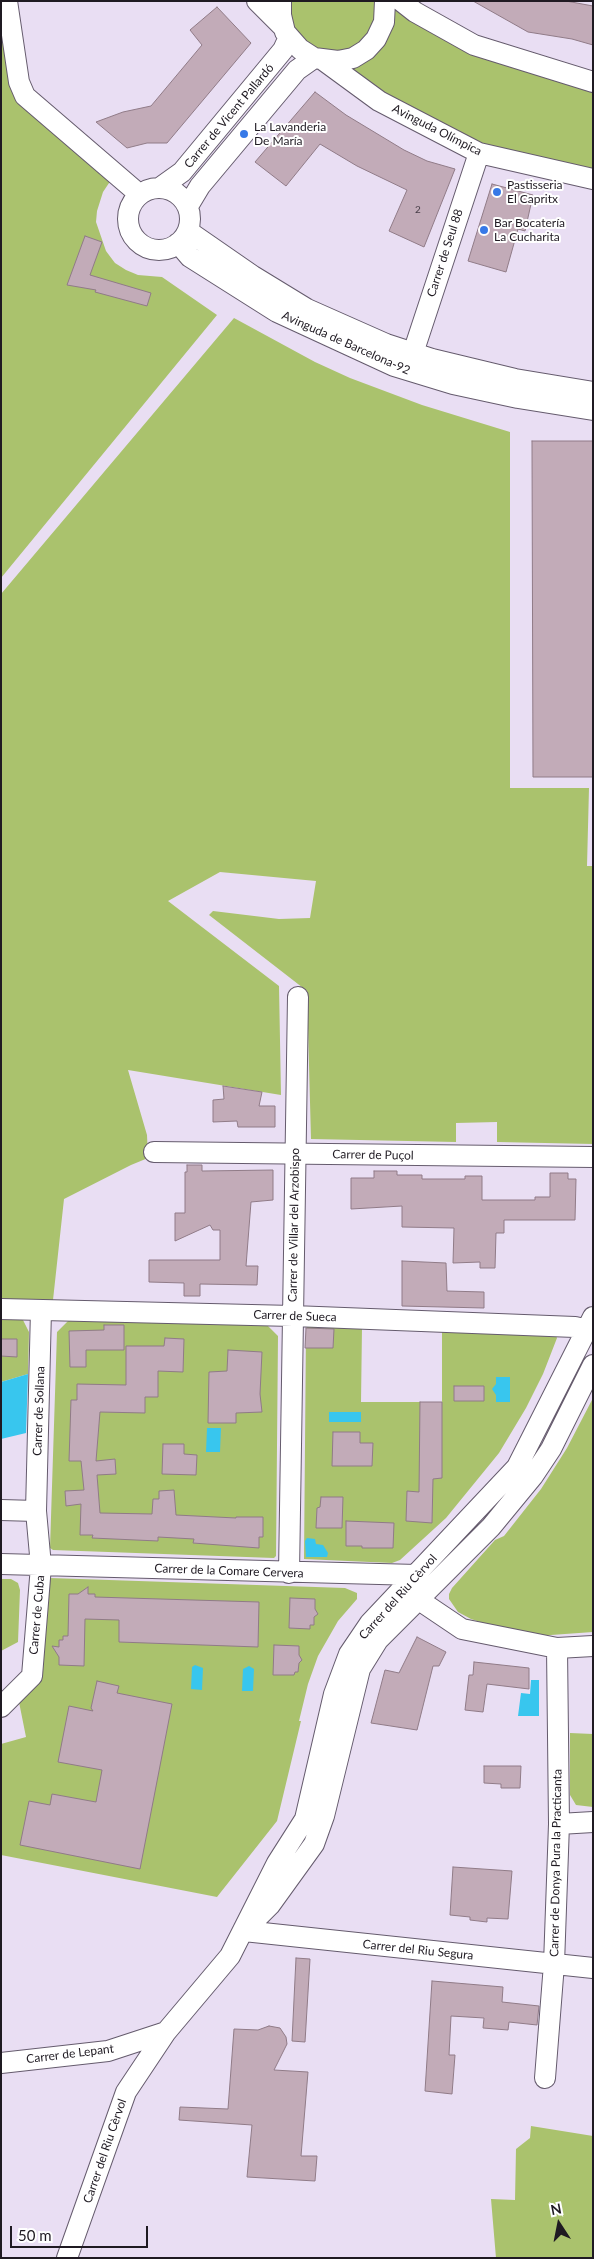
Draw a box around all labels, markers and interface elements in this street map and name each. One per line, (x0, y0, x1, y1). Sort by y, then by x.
street label: Carrer de Vicent Pallardó (181, 61, 277, 171)
street label: Avinguda Olímpica (390, 101, 484, 159)
place label: La Lavanderia De María (254, 120, 326, 148)
marker: La Lavanderia De María (238, 128, 250, 140)
place label: Pastisseria El Capritx (507, 178, 563, 206)
marker: Pastisseria El Capritx (491, 186, 503, 198)
house number: 2 (415, 204, 421, 216)
street label: Carrer de Seul 88 (424, 207, 466, 299)
place label: Bar Bocatería La Cucharita (494, 216, 565, 244)
marker: Bar Bocatería La Cucharita (478, 224, 490, 236)
street label: Avinguda de Barcelona-92 (280, 308, 412, 378)
street label: Carrer de Puçol (332, 1147, 414, 1163)
street label: Carrer de Villar del Arzobispo (285, 1148, 303, 1302)
street label: Carrer de Sueca (253, 1307, 337, 1325)
street label: Carrer de Sollana (30, 1366, 48, 1456)
street label: Carrer del Riu Cèrvol (356, 1551, 440, 1643)
street label: Carrer de la Comare Cervera (154, 1561, 304, 1581)
street label: Carrer de Cuba (26, 1575, 48, 1655)
street label: Carrer de Donya Pura la Practicanta (547, 1769, 565, 1957)
street label: Carrer del Riu Segura (362, 1937, 474, 1963)
street label: Carrer de Lepant (25, 2041, 115, 2067)
street label: Carrer del Riu Cèrvol (80, 2097, 130, 2205)
north arrow (534, 2199, 584, 2249)
text: N (549, 2199, 563, 2218)
scale bar (12, 2216, 150, 2248)
text: 50 m (18, 2226, 52, 2244)

